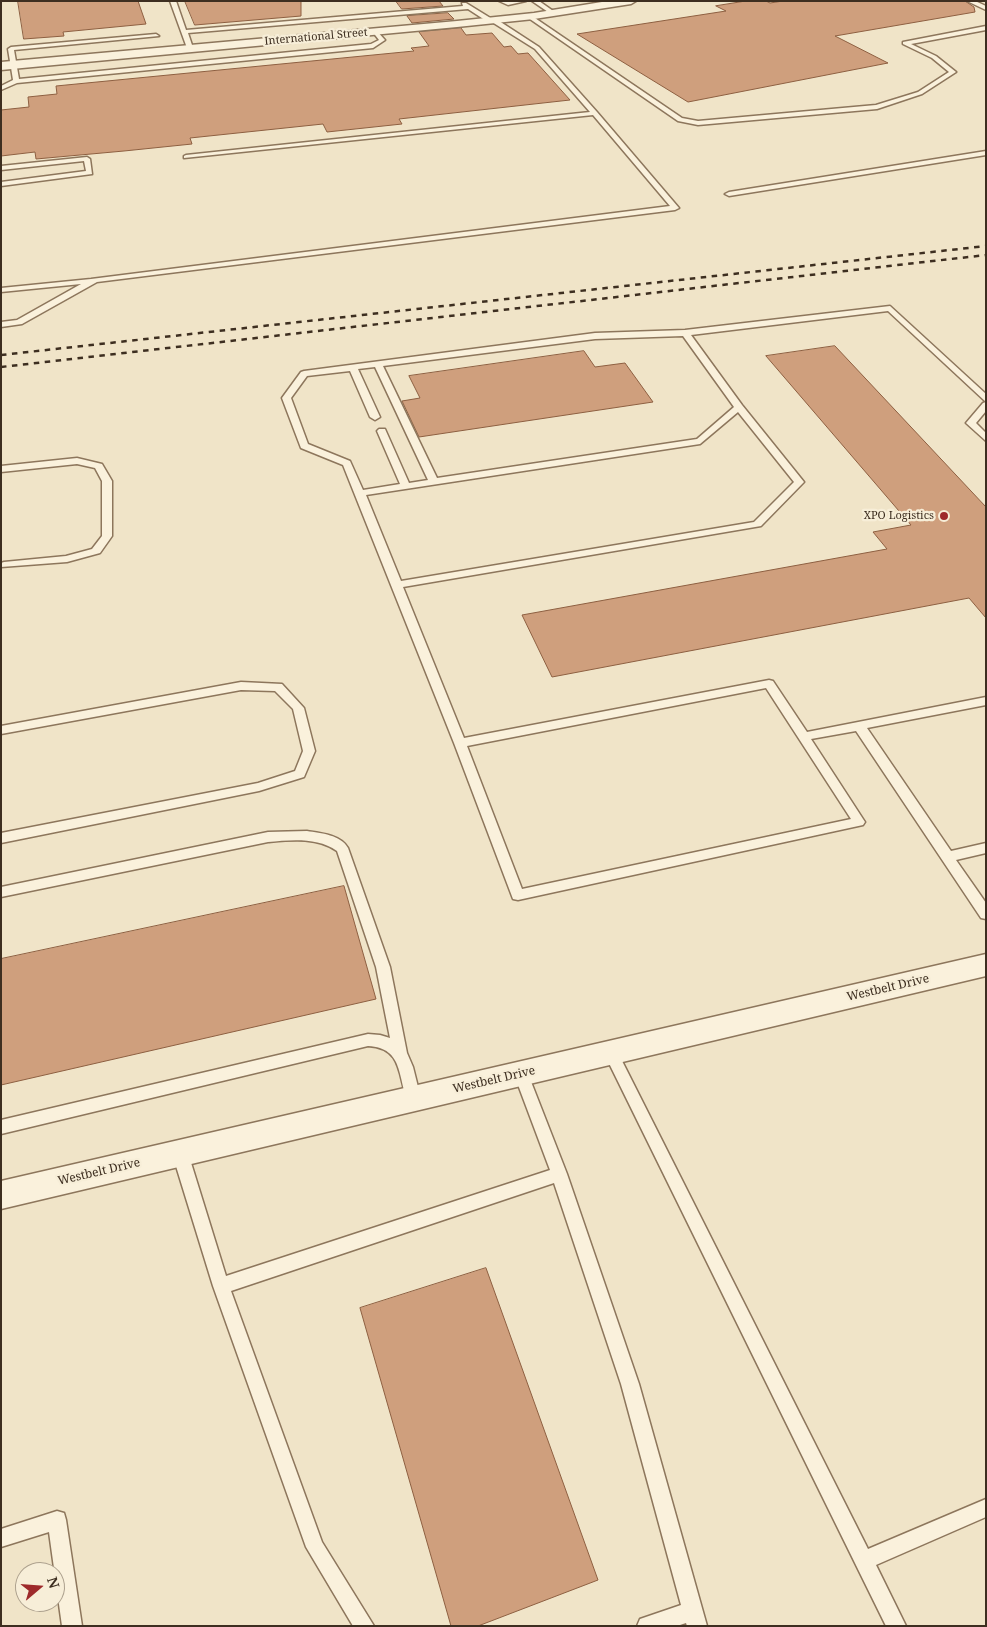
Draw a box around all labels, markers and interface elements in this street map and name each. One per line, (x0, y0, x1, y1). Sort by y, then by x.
street label: International Street (264, 26, 368, 48)
place label: XPO Logistics (864, 509, 934, 523)
marker: XPO Logistics (938, 510, 950, 522)
street label: Westbelt Drive (845, 971, 931, 1005)
street label: Westbelt Drive (451, 1063, 537, 1097)
street label: Westbelt Drive (56, 1155, 142, 1189)
north arrow (15, 1562, 65, 1612)
text: N (43, 1574, 65, 1591)

